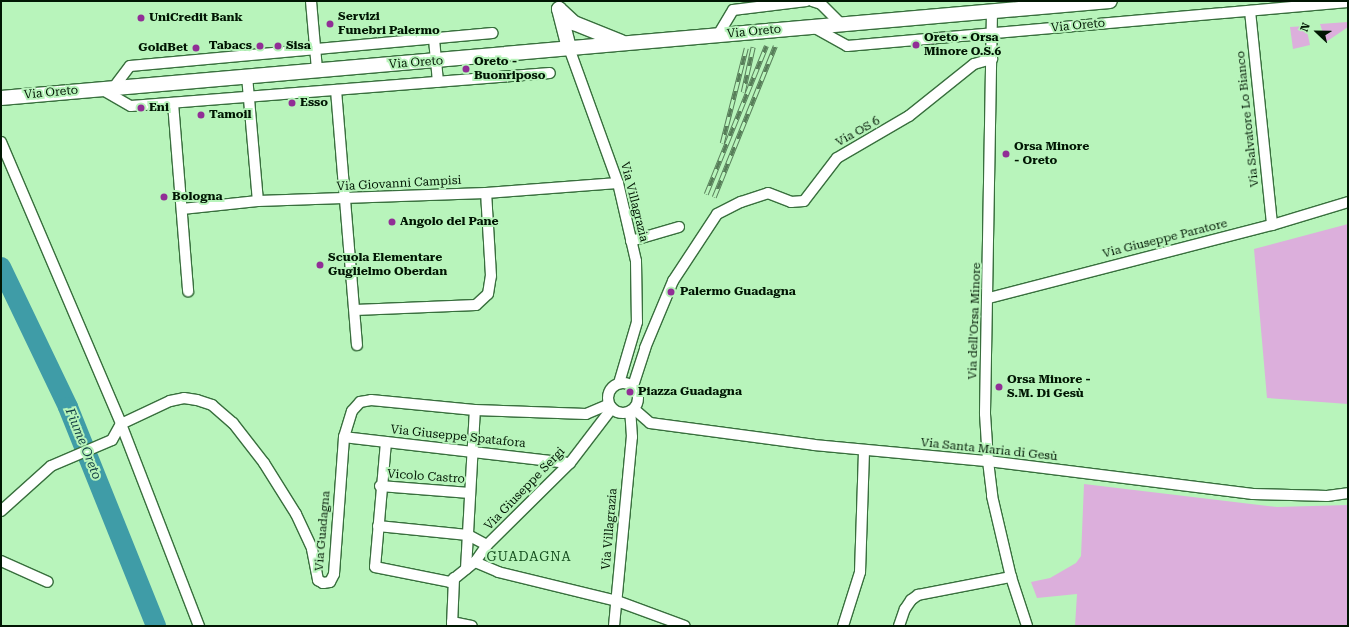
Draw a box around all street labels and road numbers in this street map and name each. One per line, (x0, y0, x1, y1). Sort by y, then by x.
street label: Via Oreto (1050, 16, 1106, 36)
street label: Via Oreto (726, 22, 782, 42)
street label: Via Salvatore Lo Bianco (1234, 50, 1262, 188)
street label: Via Oreto (388, 54, 444, 72)
street label: Via Oreto (23, 83, 79, 103)
street label: Via OS 6 (833, 114, 883, 150)
street label: Via Villagrazia (617, 160, 651, 244)
street label: Via Giovanni Campisi (336, 174, 462, 194)
street label: Via Giuseppe Paratore (1101, 217, 1229, 261)
street label: Via dell'Orsa Minore (966, 262, 984, 380)
street label: Via Giuseppe Spatafora (390, 423, 526, 451)
street label: Via Santa Maria di Gesù (920, 436, 1058, 464)
street label: Via Giuseppe Sergi (482, 445, 568, 533)
street label: Vicolo Castro (387, 467, 465, 487)
street label: Via Villagrazia (599, 488, 621, 570)
street label: Via Guadagna (312, 490, 334, 572)

